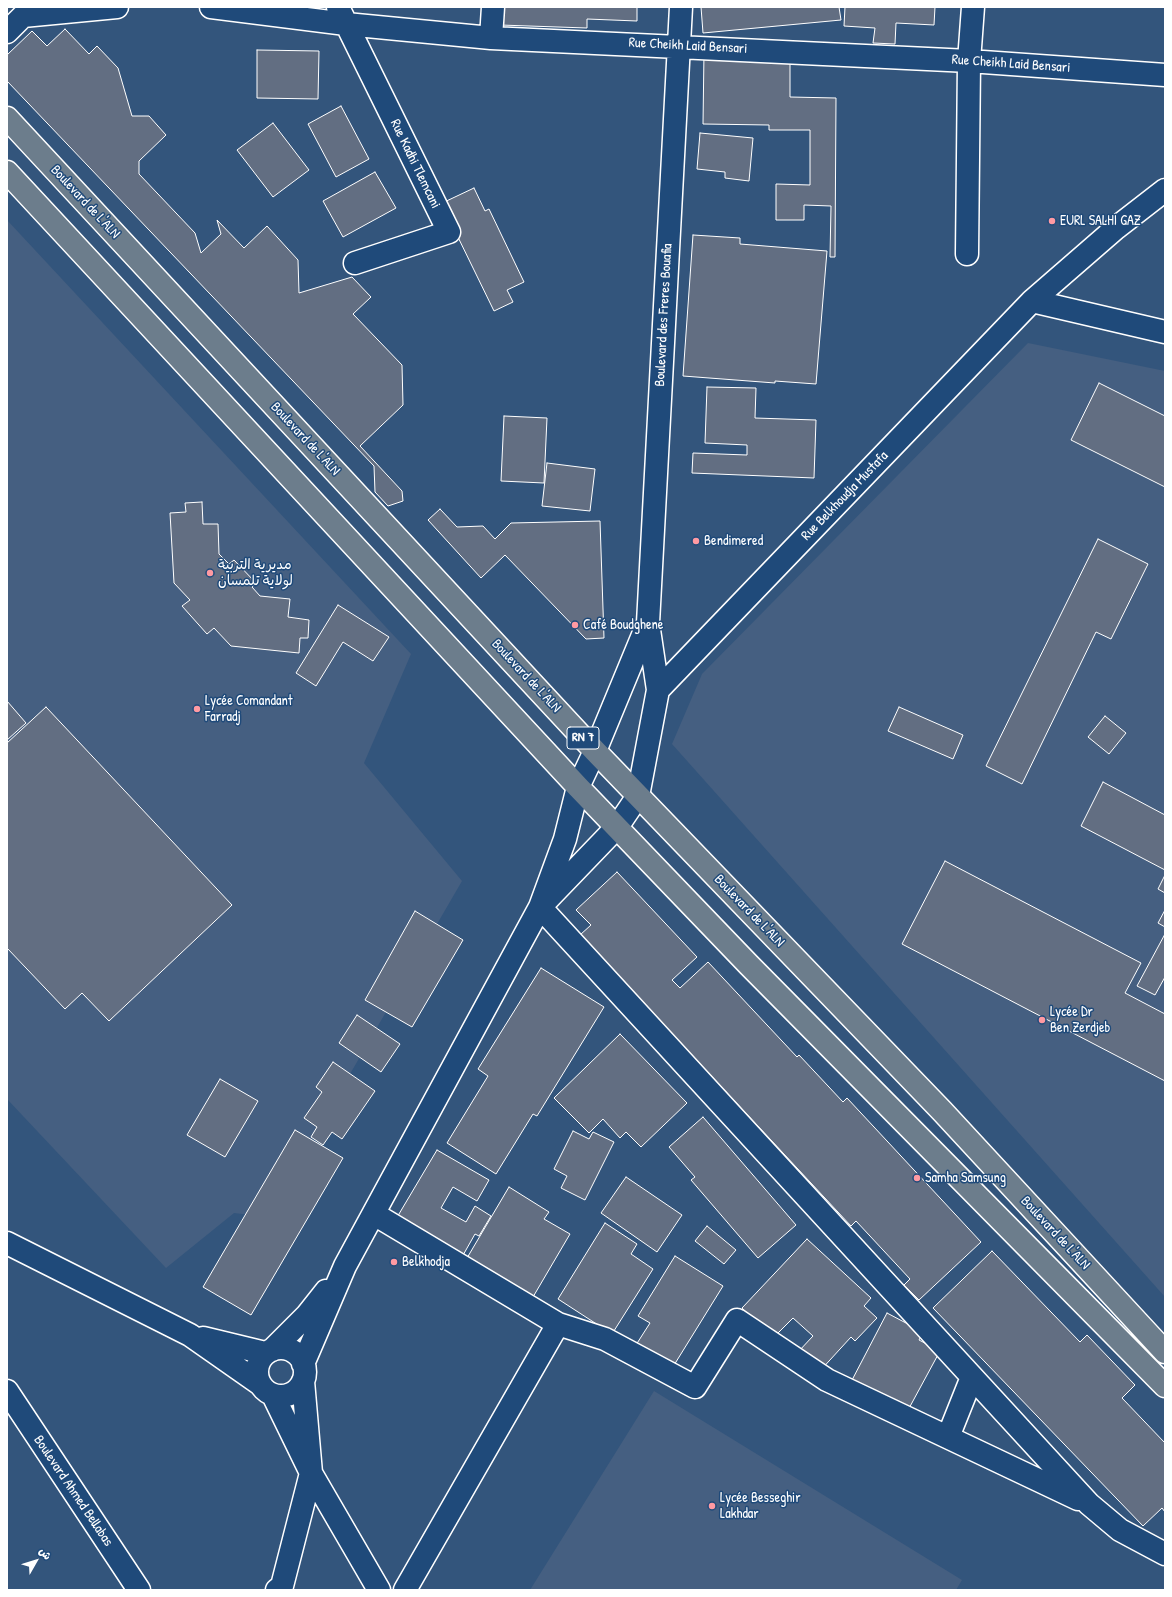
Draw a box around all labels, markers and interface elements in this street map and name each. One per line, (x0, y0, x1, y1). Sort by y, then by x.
street label: Rue Cheikh Laid Bensari (628, 35, 748, 57)
street label: Rue Cheikh Laid Bensari (951, 51, 1071, 77)
street label: Rue Kadhi Tlemcani (386, 117, 444, 211)
street label: Boulevard de L'ALN (47, 162, 123, 242)
place label: EURL SALHI GAZ (1060, 213, 1141, 229)
marker: EURL SALHI GAZ (1047, 216, 1057, 226)
street label: Boulevard des Freres Bouafia (652, 243, 676, 387)
street label: Boulevard de L'ALN (267, 399, 343, 479)
street label: Rue Belkhoudja Mustafa (798, 448, 892, 544)
place label: Bendimered (704, 533, 763, 549)
marker: Bendimered (691, 536, 701, 546)
place label: مديرية التربية لولاية تلمسان (218, 557, 293, 590)
marker: مديرية التربية لولاية تلمسان (205, 568, 215, 578)
place label: Café Boudghene (583, 617, 663, 633)
marker: Café Boudghene (570, 620, 580, 630)
street label: Boulevard de L'ALN (488, 636, 564, 716)
place label: Lycée Comandant Farradj (205, 693, 293, 726)
marker: Lycée Comandant Farradj (192, 704, 202, 714)
road number: RN 7 (567, 727, 599, 749)
street label: Boulevard de L'ALN (710, 871, 788, 951)
place label: Lycée Dr Ben Zerdjeb (1050, 1004, 1110, 1036)
marker: Lycée Dr Ben Zerdjeb (1037, 1015, 1047, 1025)
place label: Samha Samsung (925, 1170, 1006, 1186)
marker: Samha Samsung (912, 1173, 922, 1183)
street label: Boulevard de L'ALN (1017, 1193, 1093, 1273)
place label: Belkhodja (402, 1254, 450, 1270)
marker: Belkhodja (389, 1257, 399, 1267)
street label: Boulevard Ahmed Bellabas (30, 1432, 116, 1550)
place label: Lycée Besseghir Lakhdar (720, 1490, 801, 1522)
marker: Lycée Besseghir Lakhdar (707, 1501, 717, 1511)
north arrow (16, 1541, 56, 1581)
text: ش (36, 1544, 55, 1563)

